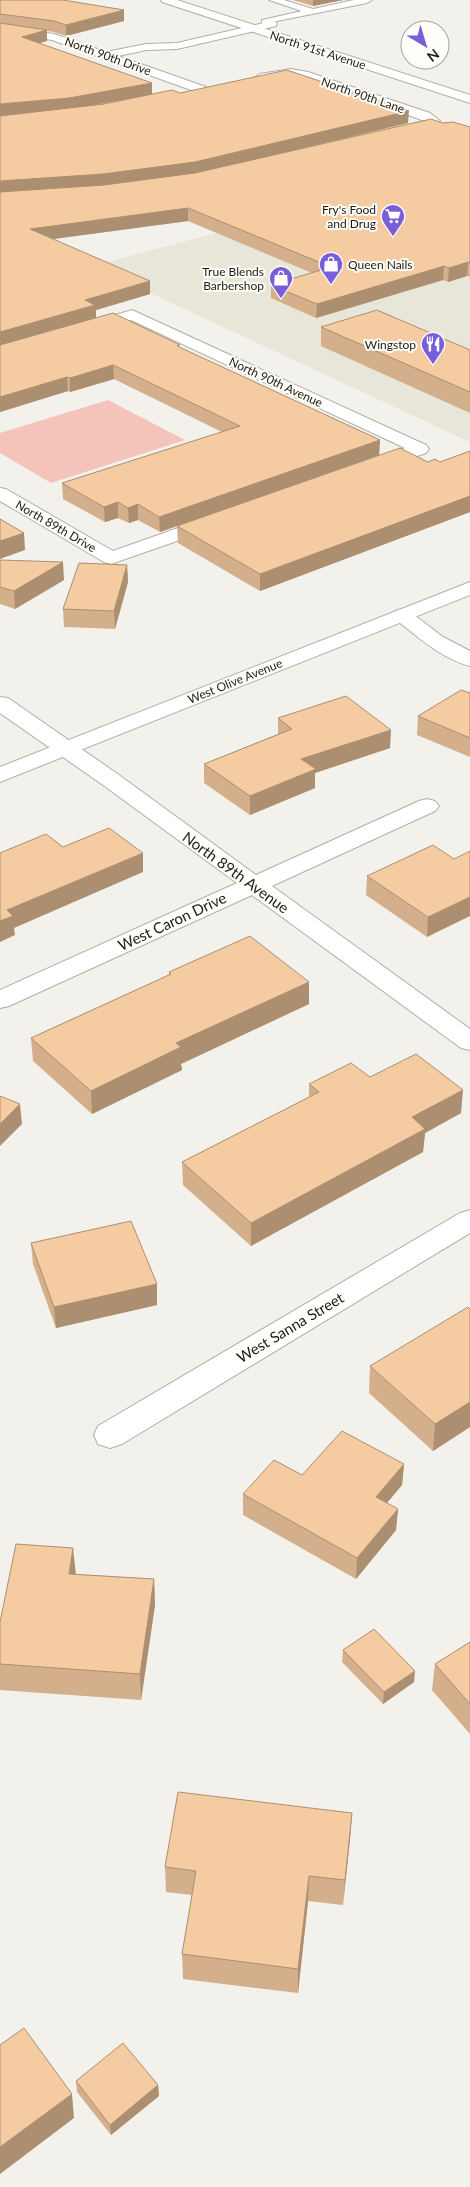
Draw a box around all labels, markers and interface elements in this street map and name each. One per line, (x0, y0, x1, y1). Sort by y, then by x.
north arrow (400, 20, 450, 70)
street label: North 91st Avenue (268, 27, 368, 73)
street label: North 90th Drive (63, 33, 153, 79)
text: N (424, 46, 443, 66)
street label: North 90th Lane (319, 74, 407, 116)
place label: Fry's Food and Drug (322, 202, 376, 231)
supermarket icon: Fry's Food and Drug (380, 203, 406, 237)
shop icon: Queen Nails (318, 251, 344, 285)
place label: Queen Nails (348, 257, 413, 272)
place label: True Blends Barbershop (202, 264, 264, 293)
shop icon: True Blends Barbershop (268, 265, 294, 299)
restaurant icon: Wingstop (420, 331, 446, 365)
place label: Wingstop (365, 337, 416, 352)
street label: North 90th Avenue (227, 354, 325, 410)
street label: North 89th Drive (13, 497, 99, 555)
street label: West Olive Avenue (186, 655, 284, 707)
street label: North 89th Avenue (179, 827, 293, 917)
street label: West Caron Drive (115, 888, 229, 954)
street label: West Sanna Street (233, 1288, 347, 1366)

